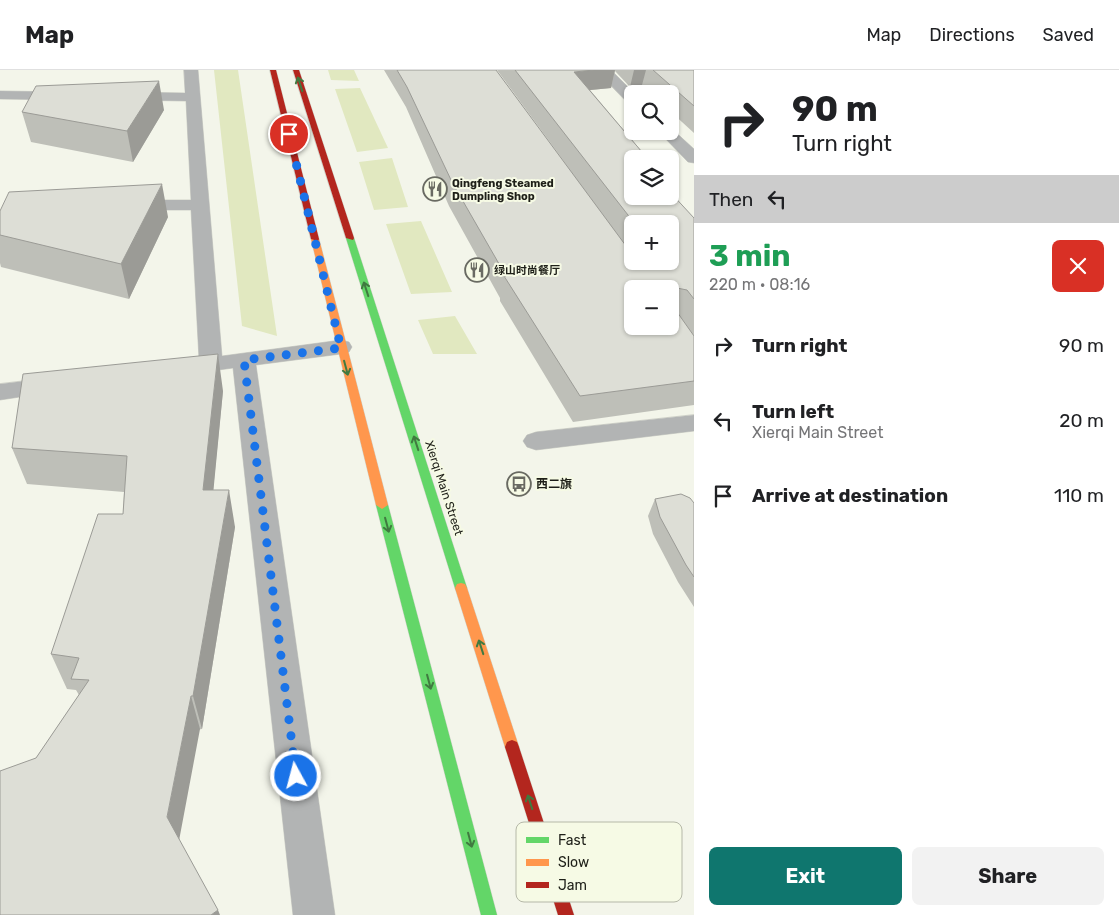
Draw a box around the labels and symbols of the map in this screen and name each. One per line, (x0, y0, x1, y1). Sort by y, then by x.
one-way arrow (295, 77, 304, 92)
pin (268, 113, 310, 155)
restaurant icon: Qingfeng Steamed Dumpling Shop (422, 176, 448, 202)
place label: Qingfeng Steamed Dumpling Shop (452, 177, 554, 203)
restaurant icon: 绿山时尚餐厅 (464, 257, 490, 283)
place label: 绿山时尚餐厅 (494, 264, 560, 277)
one-way arrow (361, 281, 370, 297)
one-way arrow (342, 360, 351, 376)
one-way arrow (410, 436, 420, 452)
street label: Xierqi Main Street (422, 439, 466, 537)
bus stop icon: 西二旗 (506, 471, 532, 497)
place label: 西二旗 (536, 477, 572, 491)
one-way arrow (383, 517, 393, 533)
one-way arrow (475, 639, 485, 655)
one-way arrow (424, 674, 434, 690)
position arrow (269, 749, 321, 801)
one-way arrow (525, 794, 535, 810)
legend (516, 822, 682, 902)
one-way arrow (466, 831, 475, 847)
text: Fast (558, 832, 587, 849)
text: Slow (558, 854, 589, 871)
text: Jam (558, 877, 587, 894)

